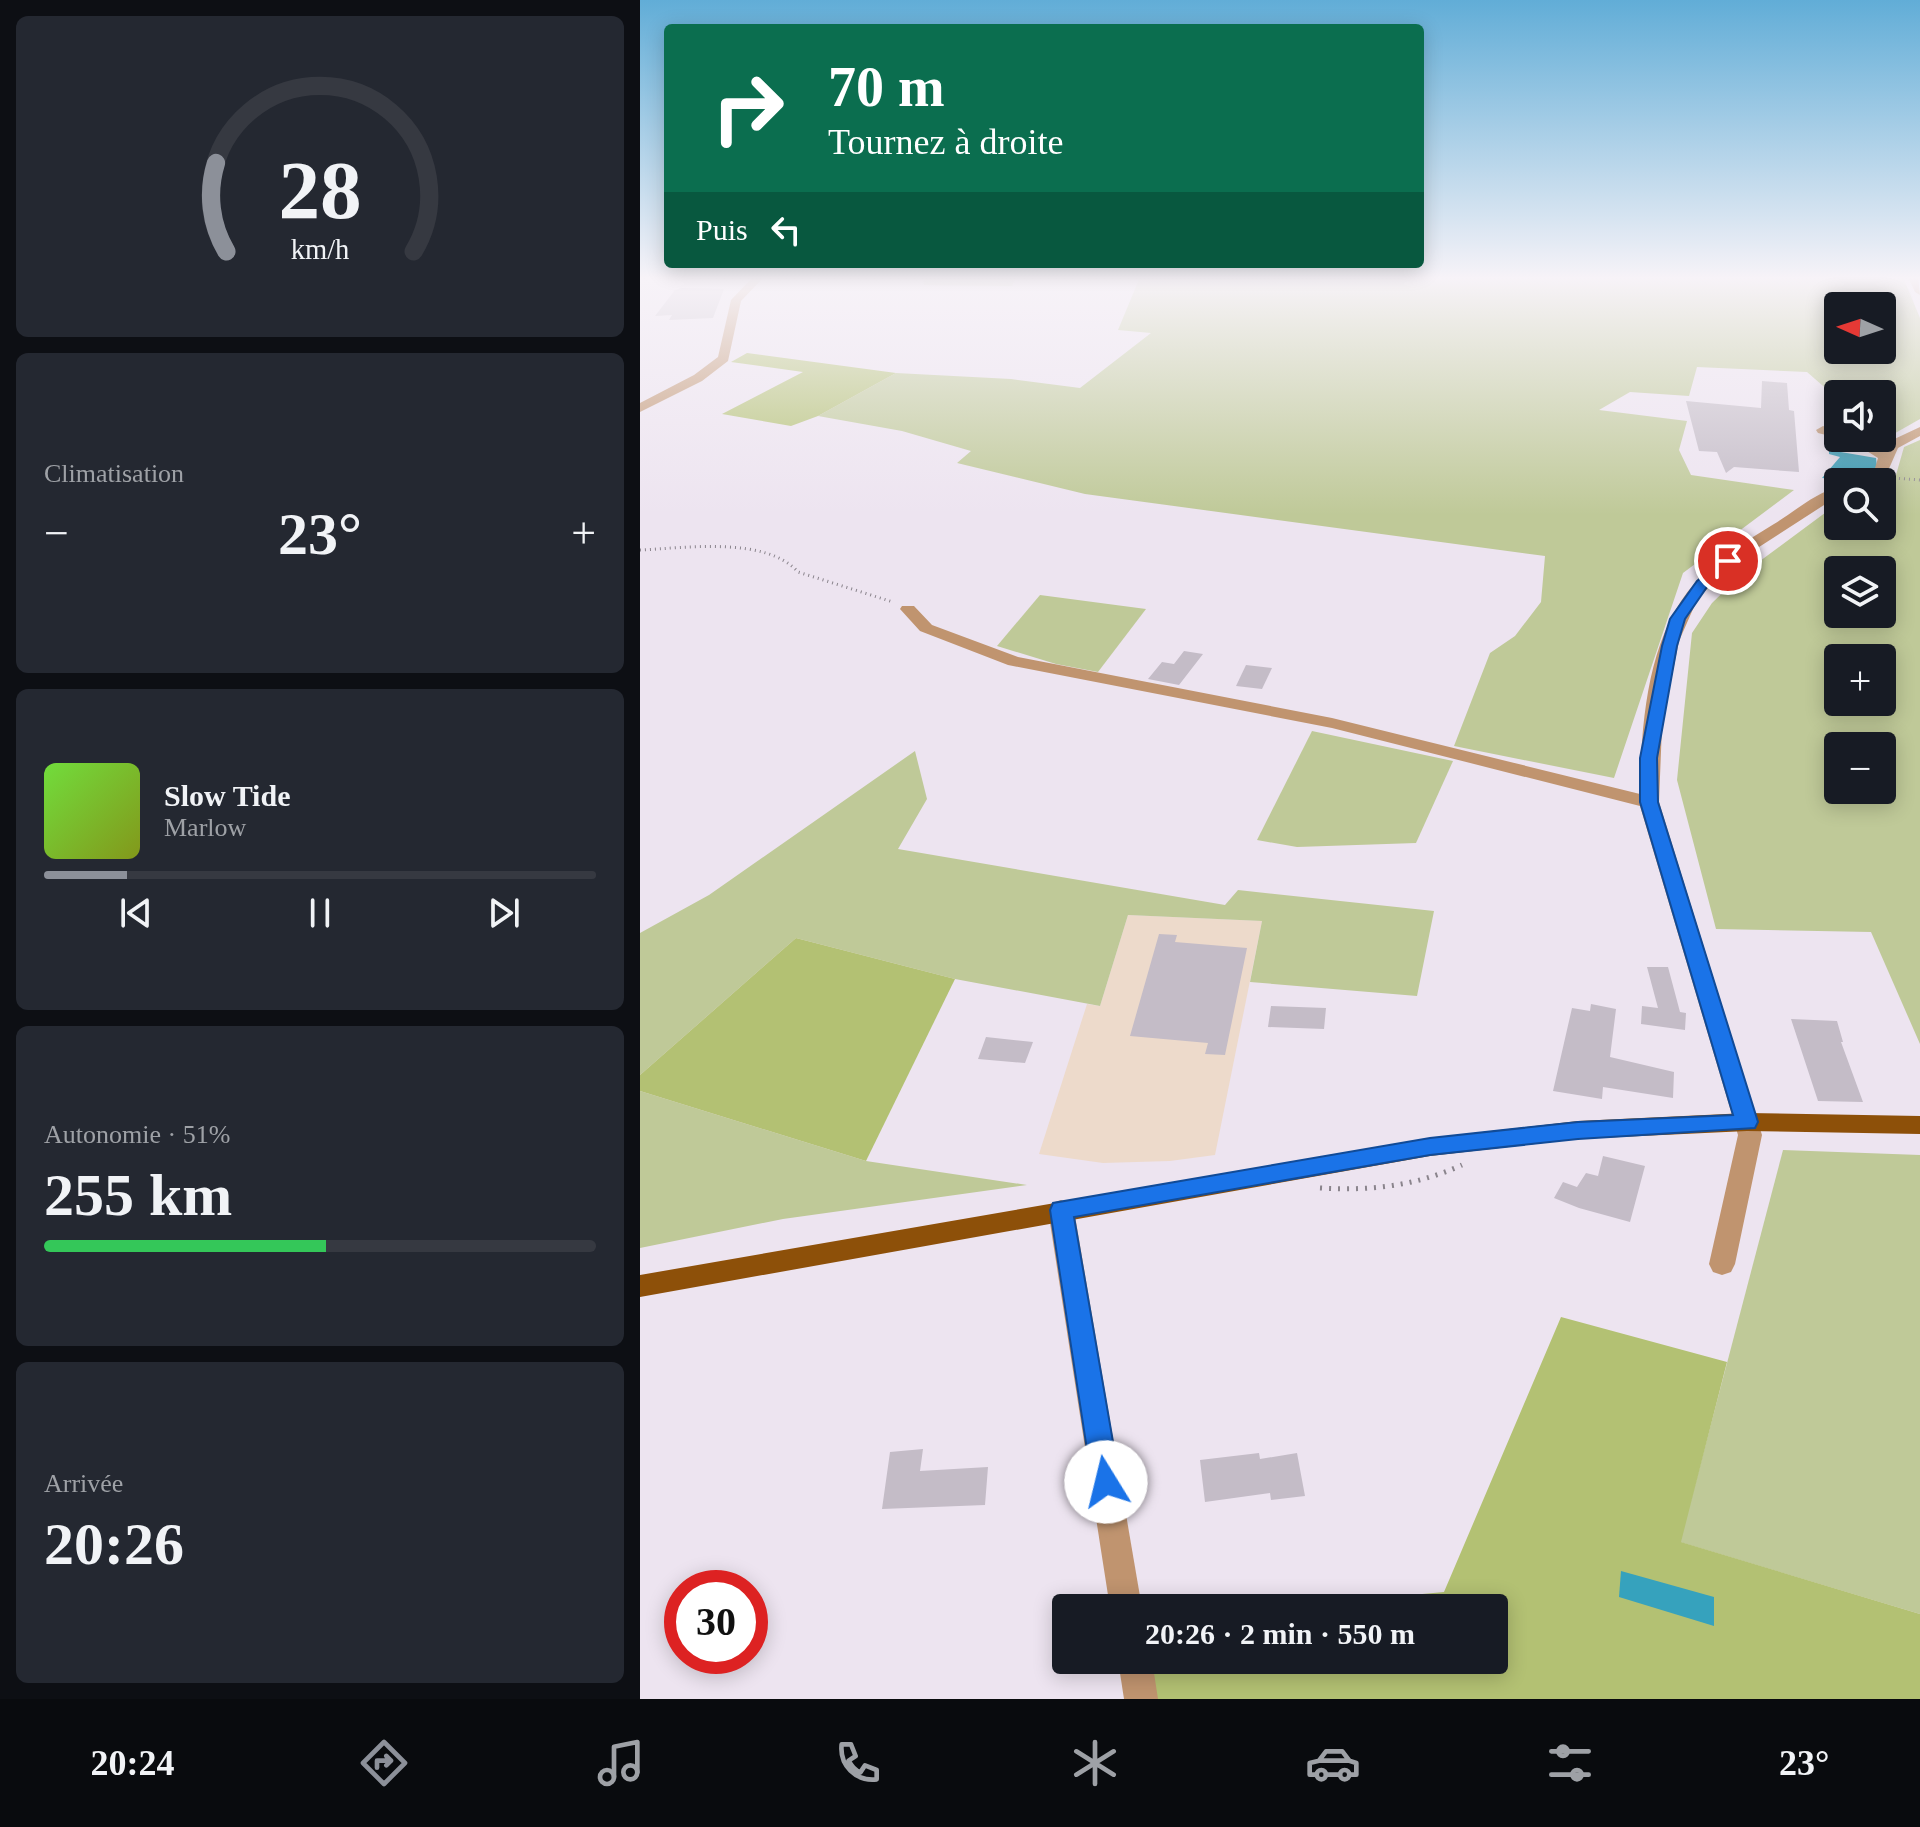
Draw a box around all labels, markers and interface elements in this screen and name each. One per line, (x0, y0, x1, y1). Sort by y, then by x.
icon: right (696, 56, 800, 160)
text: 70 m (828, 56, 945, 118)
text: Tournez à droite (828, 122, 1063, 162)
text: 28 (278, 144, 362, 236)
icon: left (764, 208, 808, 252)
text: Puis (696, 213, 748, 246)
text: km/h (291, 234, 349, 265)
north arrow (1824, 292, 1896, 364)
map controls (1824, 292, 1896, 804)
button: sound (1824, 380, 1896, 452)
text: Climatisation (44, 459, 184, 488)
button: search (1824, 468, 1896, 540)
text: 23° (278, 501, 362, 567)
text: − (44, 509, 69, 558)
text: + (571, 509, 596, 558)
pin (1694, 527, 1762, 595)
icon: arrive (1706, 539, 1750, 583)
button: layers (1824, 556, 1896, 628)
button: + (1824, 644, 1896, 716)
button: − (1824, 732, 1896, 804)
text: Slow Tide (164, 779, 290, 812)
text: Marlow (164, 813, 246, 842)
icon: previous (114, 891, 158, 935)
icon: pause (298, 891, 342, 935)
icon: next (482, 891, 526, 935)
text: Autonomie · 51% (44, 1120, 230, 1149)
text: 255 km (44, 1162, 232, 1228)
position arrow (1064, 1440, 1148, 1524)
text: Arrivée (44, 1469, 123, 1498)
text: 20:26 (44, 1511, 184, 1577)
speed limit sign: 30 (664, 1570, 768, 1674)
text: 20:26 · 2 min · 550 m (1145, 1617, 1415, 1650)
icon: directions (356, 1735, 412, 1791)
icon: music (593, 1735, 649, 1791)
icon: phone (830, 1735, 886, 1791)
icon: climate (1067, 1735, 1123, 1791)
icon: car (1305, 1735, 1361, 1791)
icon: filters (1542, 1735, 1598, 1791)
text: 20:24 (91, 1743, 175, 1783)
text: 23° (1779, 1743, 1829, 1783)

